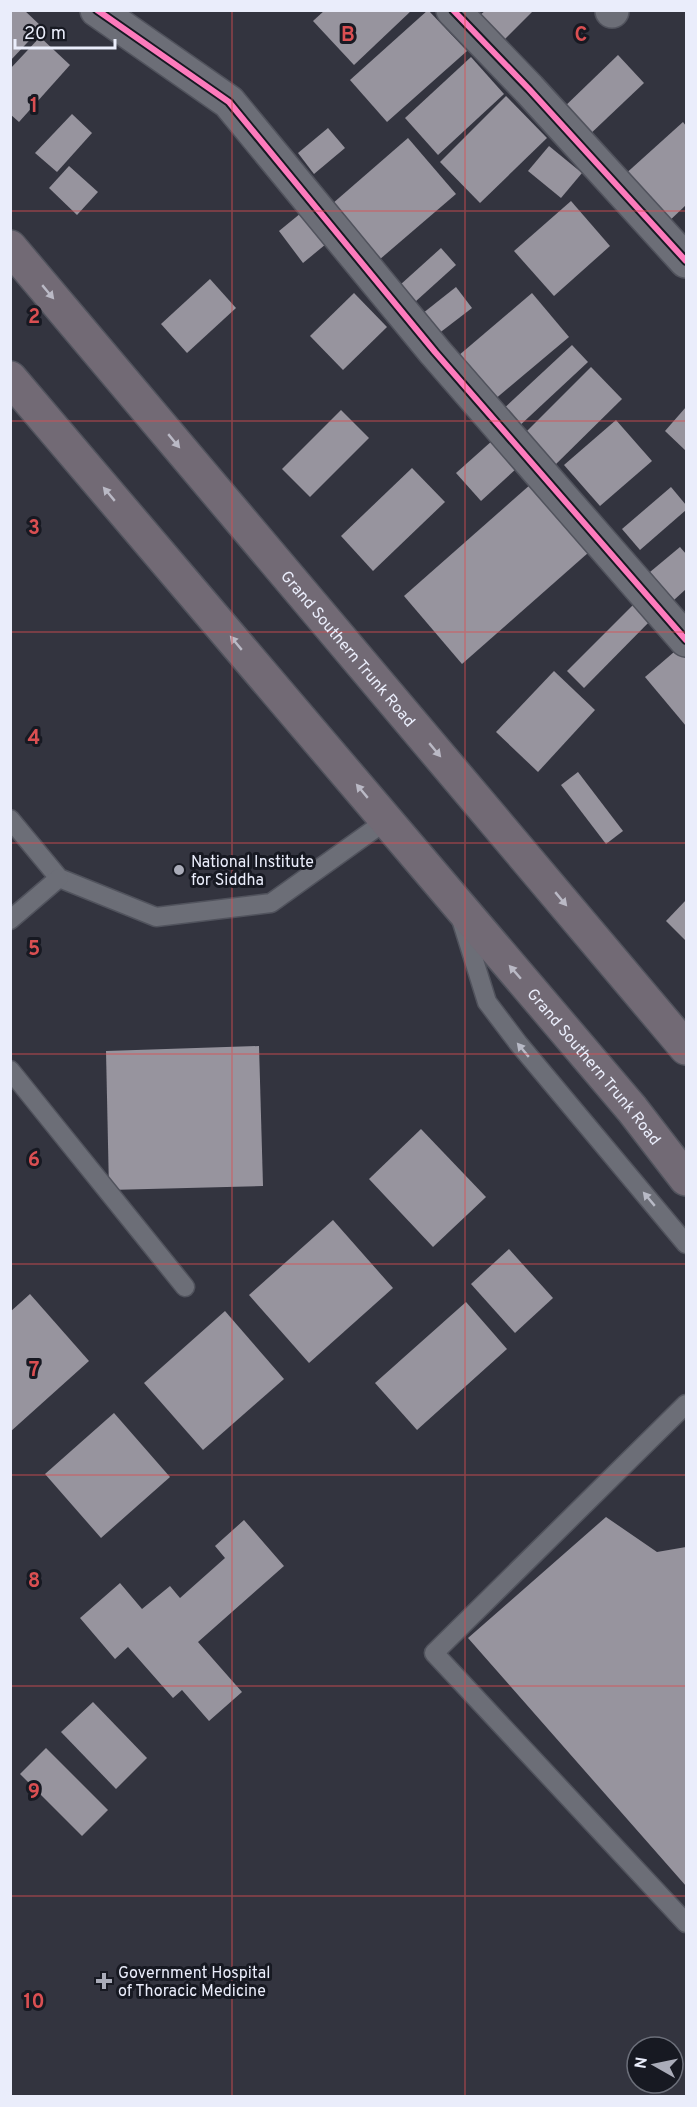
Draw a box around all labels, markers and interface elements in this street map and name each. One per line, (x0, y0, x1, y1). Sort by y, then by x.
scale bar (15, 12, 116, 50)
text: 20 m (24, 23, 66, 46)
text: B (341, 23, 355, 49)
text: C (575, 23, 587, 49)
text: 1 (30, 94, 38, 120)
one-way arrow (41, 284, 54, 299)
text: 2 (28, 305, 40, 331)
one-way arrow (167, 433, 180, 448)
one-way arrow (103, 486, 116, 502)
text: 3 (28, 516, 40, 542)
street label: Grand Southern Trunk Road (275, 567, 419, 732)
one-way arrow (230, 636, 243, 651)
text: 4 (28, 726, 40, 752)
one-way arrow (428, 742, 441, 757)
one-way arrow (356, 784, 369, 799)
place label: National Institute for Siddha (191, 853, 314, 891)
marker: National Institute for Siddha (172, 863, 186, 877)
one-way arrow (554, 891, 567, 906)
text: 5 (28, 937, 40, 963)
one-way arrow (509, 965, 522, 980)
street label: Grand Southern Trunk Road (522, 985, 664, 1150)
one-way arrow (517, 1042, 530, 1058)
text: 6 (28, 1148, 40, 1174)
one-way arrow (643, 1192, 656, 1207)
text: 7 (29, 1358, 39, 1384)
text: 8 (28, 1569, 40, 1595)
text: 9 (28, 1780, 40, 1806)
place label: Government Hospital of Thoracic Medicine (118, 1964, 270, 2002)
marker: Government Hospital of Thoracic Medicine (95, 1972, 113, 1990)
text: 10 (23, 1990, 45, 2016)
north arrow (625, 2035, 685, 2095)
text: N (631, 2056, 653, 2070)

